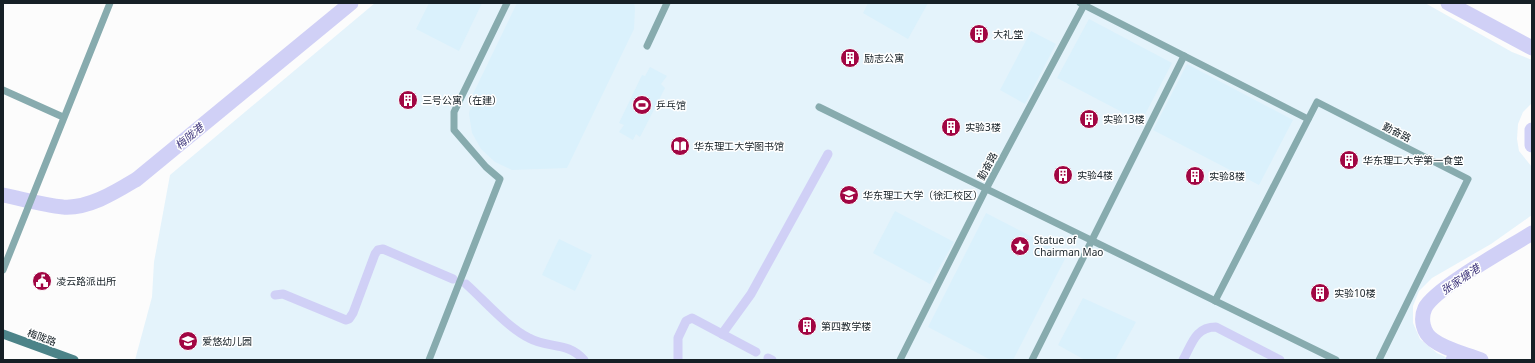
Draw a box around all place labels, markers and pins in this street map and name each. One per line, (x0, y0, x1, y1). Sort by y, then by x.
building icon: 大礼堂 (968, 23, 990, 45)
place label: 大礼堂 (993, 27, 1023, 41)
building icon: 励志公寓 (839, 47, 861, 69)
place label: 励志公寓 (864, 51, 904, 65)
building icon: 三号公寓（在建） (397, 89, 419, 111)
place label: 三号公寓（在建） (422, 93, 502, 107)
sports icon: 乒乓馆 (631, 94, 653, 116)
place label: 乒乓馆 (656, 98, 686, 112)
building icon: 实验13楼 (1078, 108, 1100, 130)
place label: 实验13楼 (1103, 112, 1144, 126)
building icon: 实验3楼 (940, 116, 962, 138)
place label: 实验3楼 (965, 120, 1001, 134)
library icon: 华东理工大学图书馆 (669, 135, 691, 157)
place label: 华东理工大学图书馆 (694, 139, 784, 153)
building icon: 华东理工大学第一食堂 (1338, 149, 1360, 171)
place label: 华东理工大学第一食堂 (1363, 153, 1463, 167)
building icon: 实验4楼 (1052, 164, 1074, 186)
building icon: 实验8楼 (1184, 165, 1206, 187)
place label: 实验4楼 (1077, 168, 1113, 182)
place label: 实验8楼 (1209, 169, 1245, 183)
school or university icon: 华东理工大学（徐汇校区） (838, 184, 860, 206)
place label: 华东理工大学（徐汇校区） (863, 188, 983, 202)
place label: Statue of Chairman Mao (1034, 233, 1103, 259)
place icon: Statue of Chairman Mao (1009, 235, 1031, 257)
public building icon: 凌云路派出所 (31, 270, 53, 292)
place label: 凌云路派出所 (56, 274, 116, 288)
building icon: 实验10楼 (1309, 282, 1331, 304)
place label: 实验10楼 (1334, 286, 1375, 300)
building icon: 第四教学楼 (796, 315, 818, 337)
place label: 第四教学楼 (821, 319, 871, 333)
school or university icon: 爱悠幼儿园 (177, 330, 199, 352)
place label: 爱悠幼儿园 (202, 334, 252, 348)

